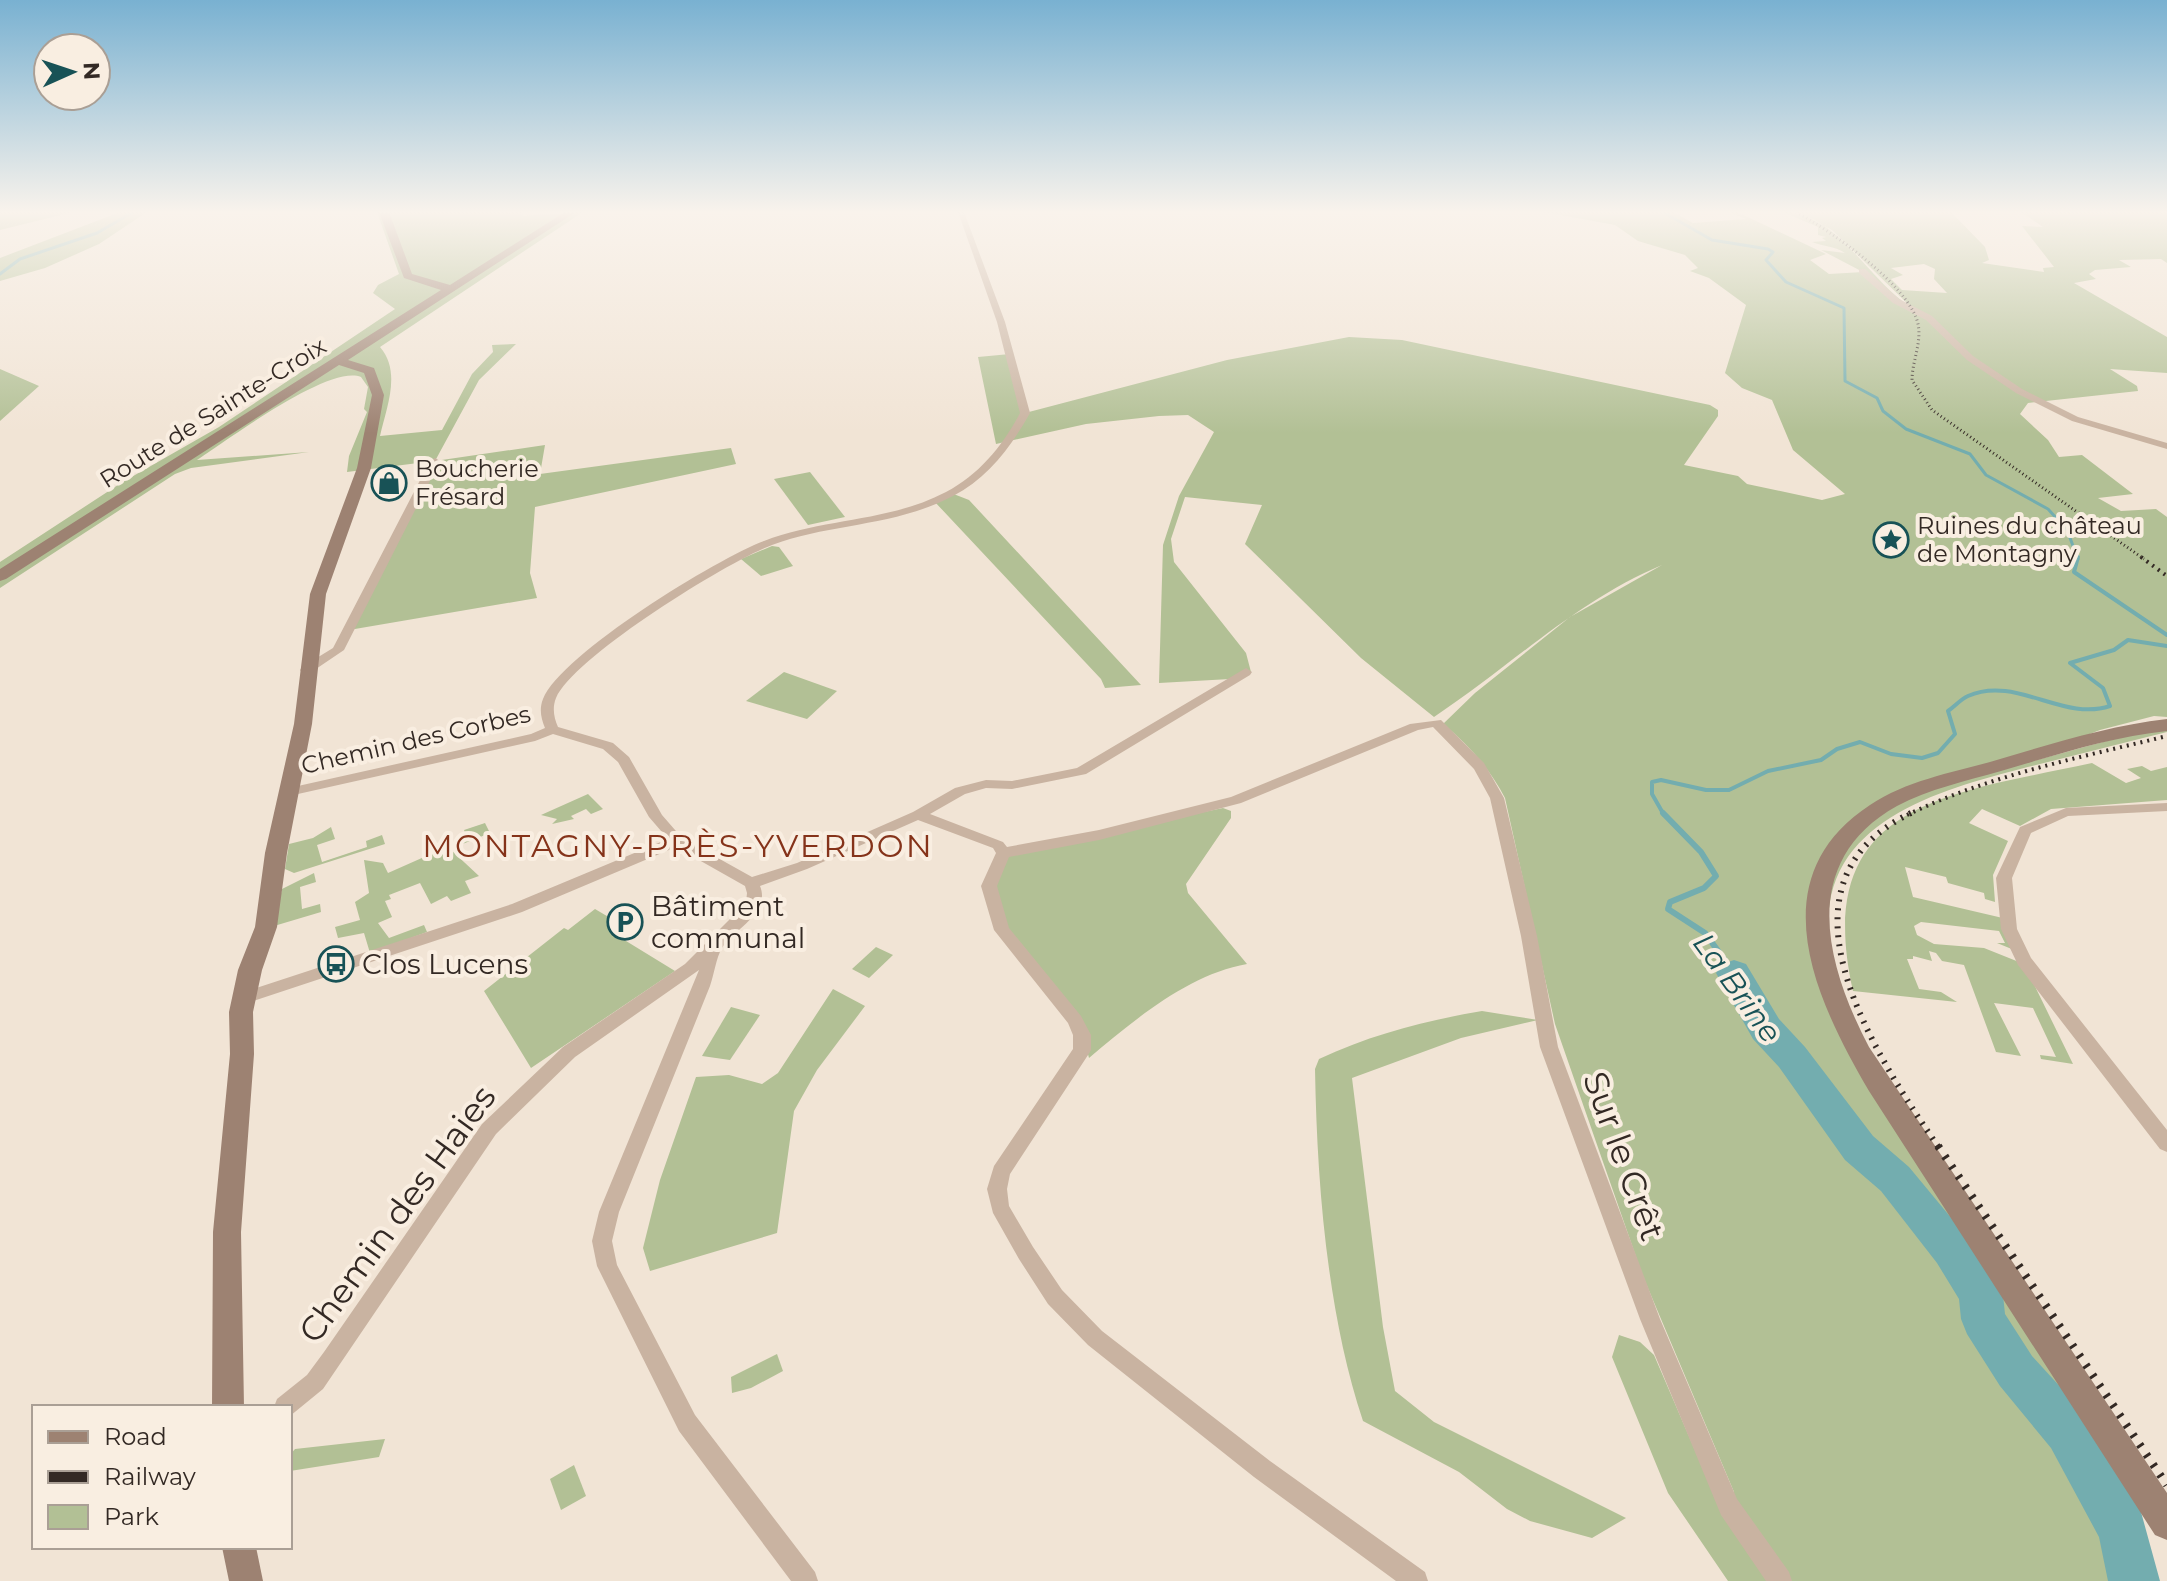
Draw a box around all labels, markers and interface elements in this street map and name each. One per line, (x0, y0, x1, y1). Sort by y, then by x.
north arrow (32, 32, 112, 112)
text: N (78, 61, 105, 81)
street label: Route de Sainte-Croix (94, 331, 331, 494)
place label: Boucherie Frésard (415, 454, 539, 511)
shop icon: Boucherie Frésard (370, 464, 408, 502)
place label: Ruines du château de Montagny (1917, 511, 2142, 568)
place icon: Ruines du château de Montagny (1872, 521, 1910, 559)
street label: Chemin des Corbes (298, 699, 533, 780)
district label: MONTAGNY-PRÈS-YVERDON (422, 826, 934, 865)
place label: Bâtiment communal (651, 889, 805, 955)
parking icon: Bâtiment communal (606, 903, 644, 941)
water label: La Brine (1685, 926, 1790, 1050)
bus stop icon: Clos Lucens (317, 945, 355, 983)
place label: Clos Lucens (362, 947, 528, 981)
street label: Sur le Crêt (1574, 1066, 1674, 1246)
street label: Chemin des Haies (290, 1077, 504, 1351)
legend (32, 1405, 292, 1549)
text: Road (104, 1422, 167, 1451)
text: Railway (104, 1462, 196, 1491)
text: Park (104, 1502, 159, 1531)

